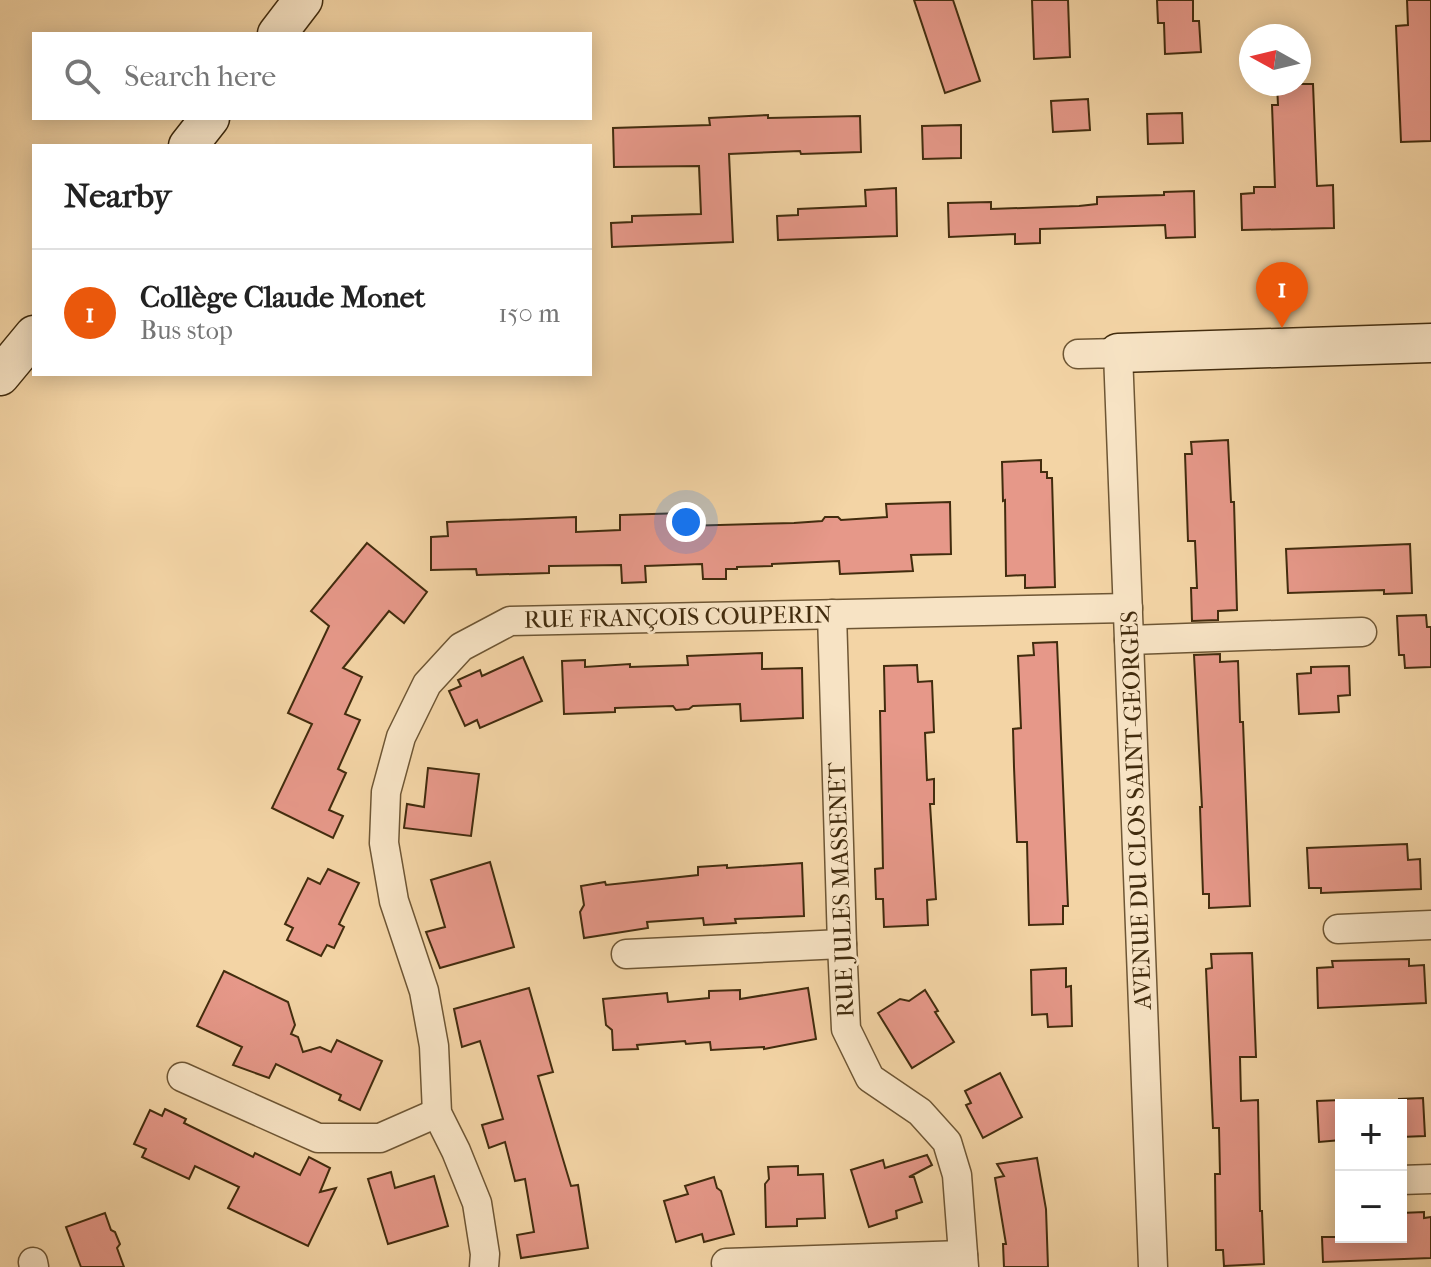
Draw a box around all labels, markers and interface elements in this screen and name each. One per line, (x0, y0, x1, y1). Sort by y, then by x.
north arrow (1239, 24, 1311, 96)
search box (32, 32, 592, 120)
icon: search (60, 54, 104, 98)
text: Search here (124, 59, 276, 94)
text: Nearby (64, 176, 171, 216)
pin: 1 (1256, 262, 1308, 328)
text: Collège Claude Monet (140, 280, 425, 315)
text: 1 (85, 298, 95, 329)
text: 150 m (498, 298, 560, 329)
text: Bus stop (140, 315, 233, 346)
your location (666, 502, 706, 542)
street label: RUE FRANÇOIS COUPERIN (524, 600, 832, 634)
street label: AVENUE DU CLOS SAINT-GEORGES (1115, 610, 1157, 1011)
street label: RUE JULES MASSENET (823, 761, 859, 1018)
map controls (1335, 1099, 1407, 1243)
button: + (1335, 1099, 1407, 1171)
button: − (1335, 1171, 1407, 1243)

